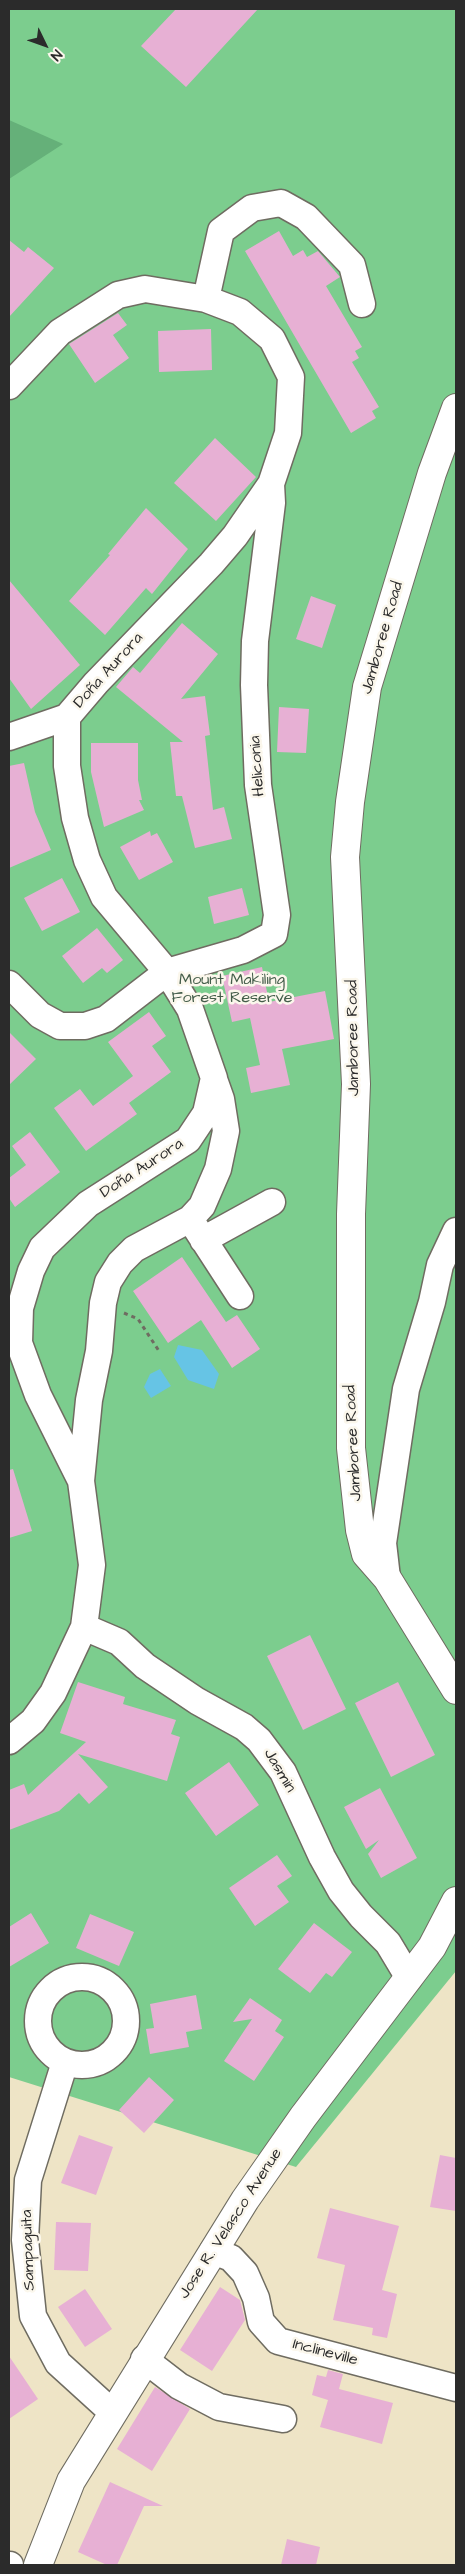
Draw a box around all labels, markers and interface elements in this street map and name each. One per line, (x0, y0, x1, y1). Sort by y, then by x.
north arrow (20, 20, 70, 70)
text: N (46, 45, 67, 65)
street label: Jamboree Road (358, 579, 408, 697)
street label: Doña Aurora (70, 629, 148, 713)
street label: Heliconia (246, 735, 270, 797)
park label: Mount Makiling Forest Reserve (172, 971, 292, 1009)
street label: Jamboree Road (343, 980, 365, 1096)
street label: Doña Aurora (97, 1135, 187, 1203)
street label: Jamboree Road (341, 1384, 367, 1502)
street label: Jasmin (259, 1746, 299, 1796)
street label: Jose R. Velasco Avenue (175, 2145, 287, 2303)
street label: Sampaguita (18, 2209, 40, 2291)
street label: Inclineville (290, 2335, 360, 2371)

